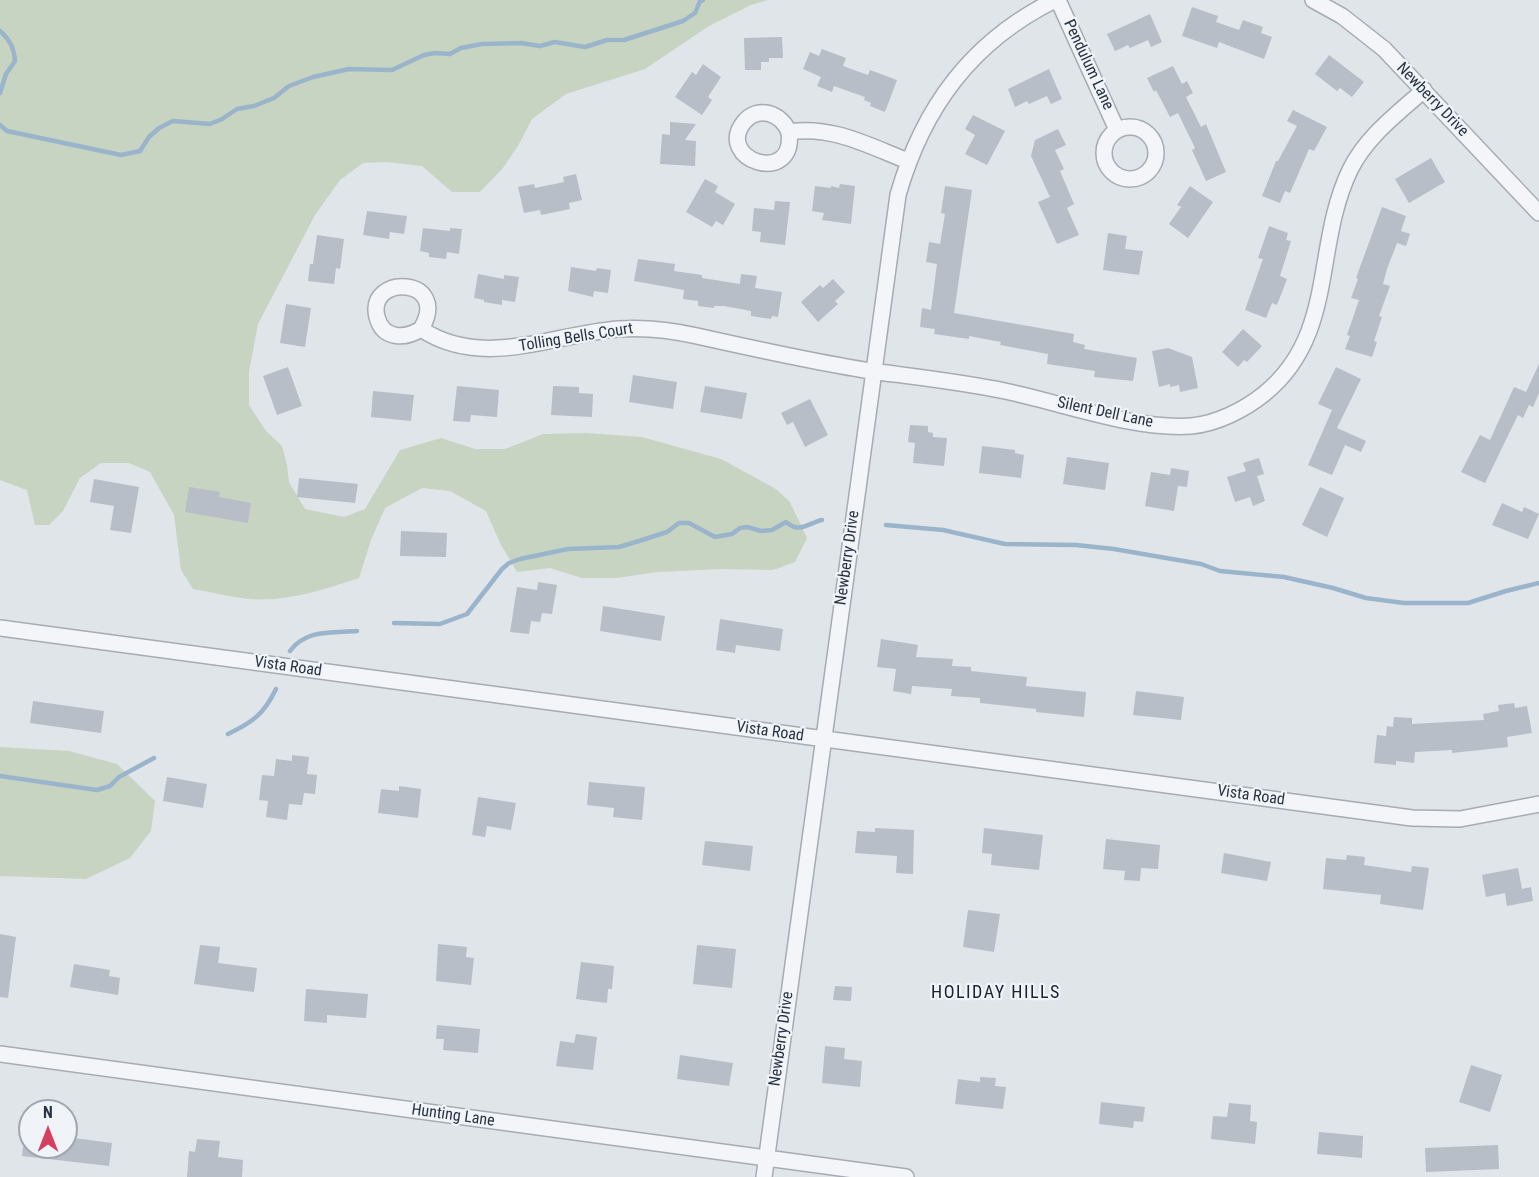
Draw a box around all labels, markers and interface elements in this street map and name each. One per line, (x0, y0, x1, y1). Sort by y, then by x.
street label: Pendulum Lane (1059, 17, 1117, 113)
street label: Newberry Drive (1392, 59, 1472, 141)
street label: Tolling Bells Court (518, 319, 634, 357)
street label: Silent Dell Lane (1055, 393, 1155, 433)
street label: Newberry Drive (832, 509, 864, 607)
street label: Vista Road (253, 653, 323, 681)
street label: Vista Road (735, 718, 805, 746)
street label: Vista Road (1216, 782, 1286, 810)
district label: HOLIDAY HILLS (931, 982, 1061, 1004)
street label: Newberry Drive (766, 990, 798, 1088)
north arrow (18, 1099, 78, 1159)
street label: Hunting Lane (410, 1101, 496, 1131)
text: N (43, 1103, 53, 1122)

